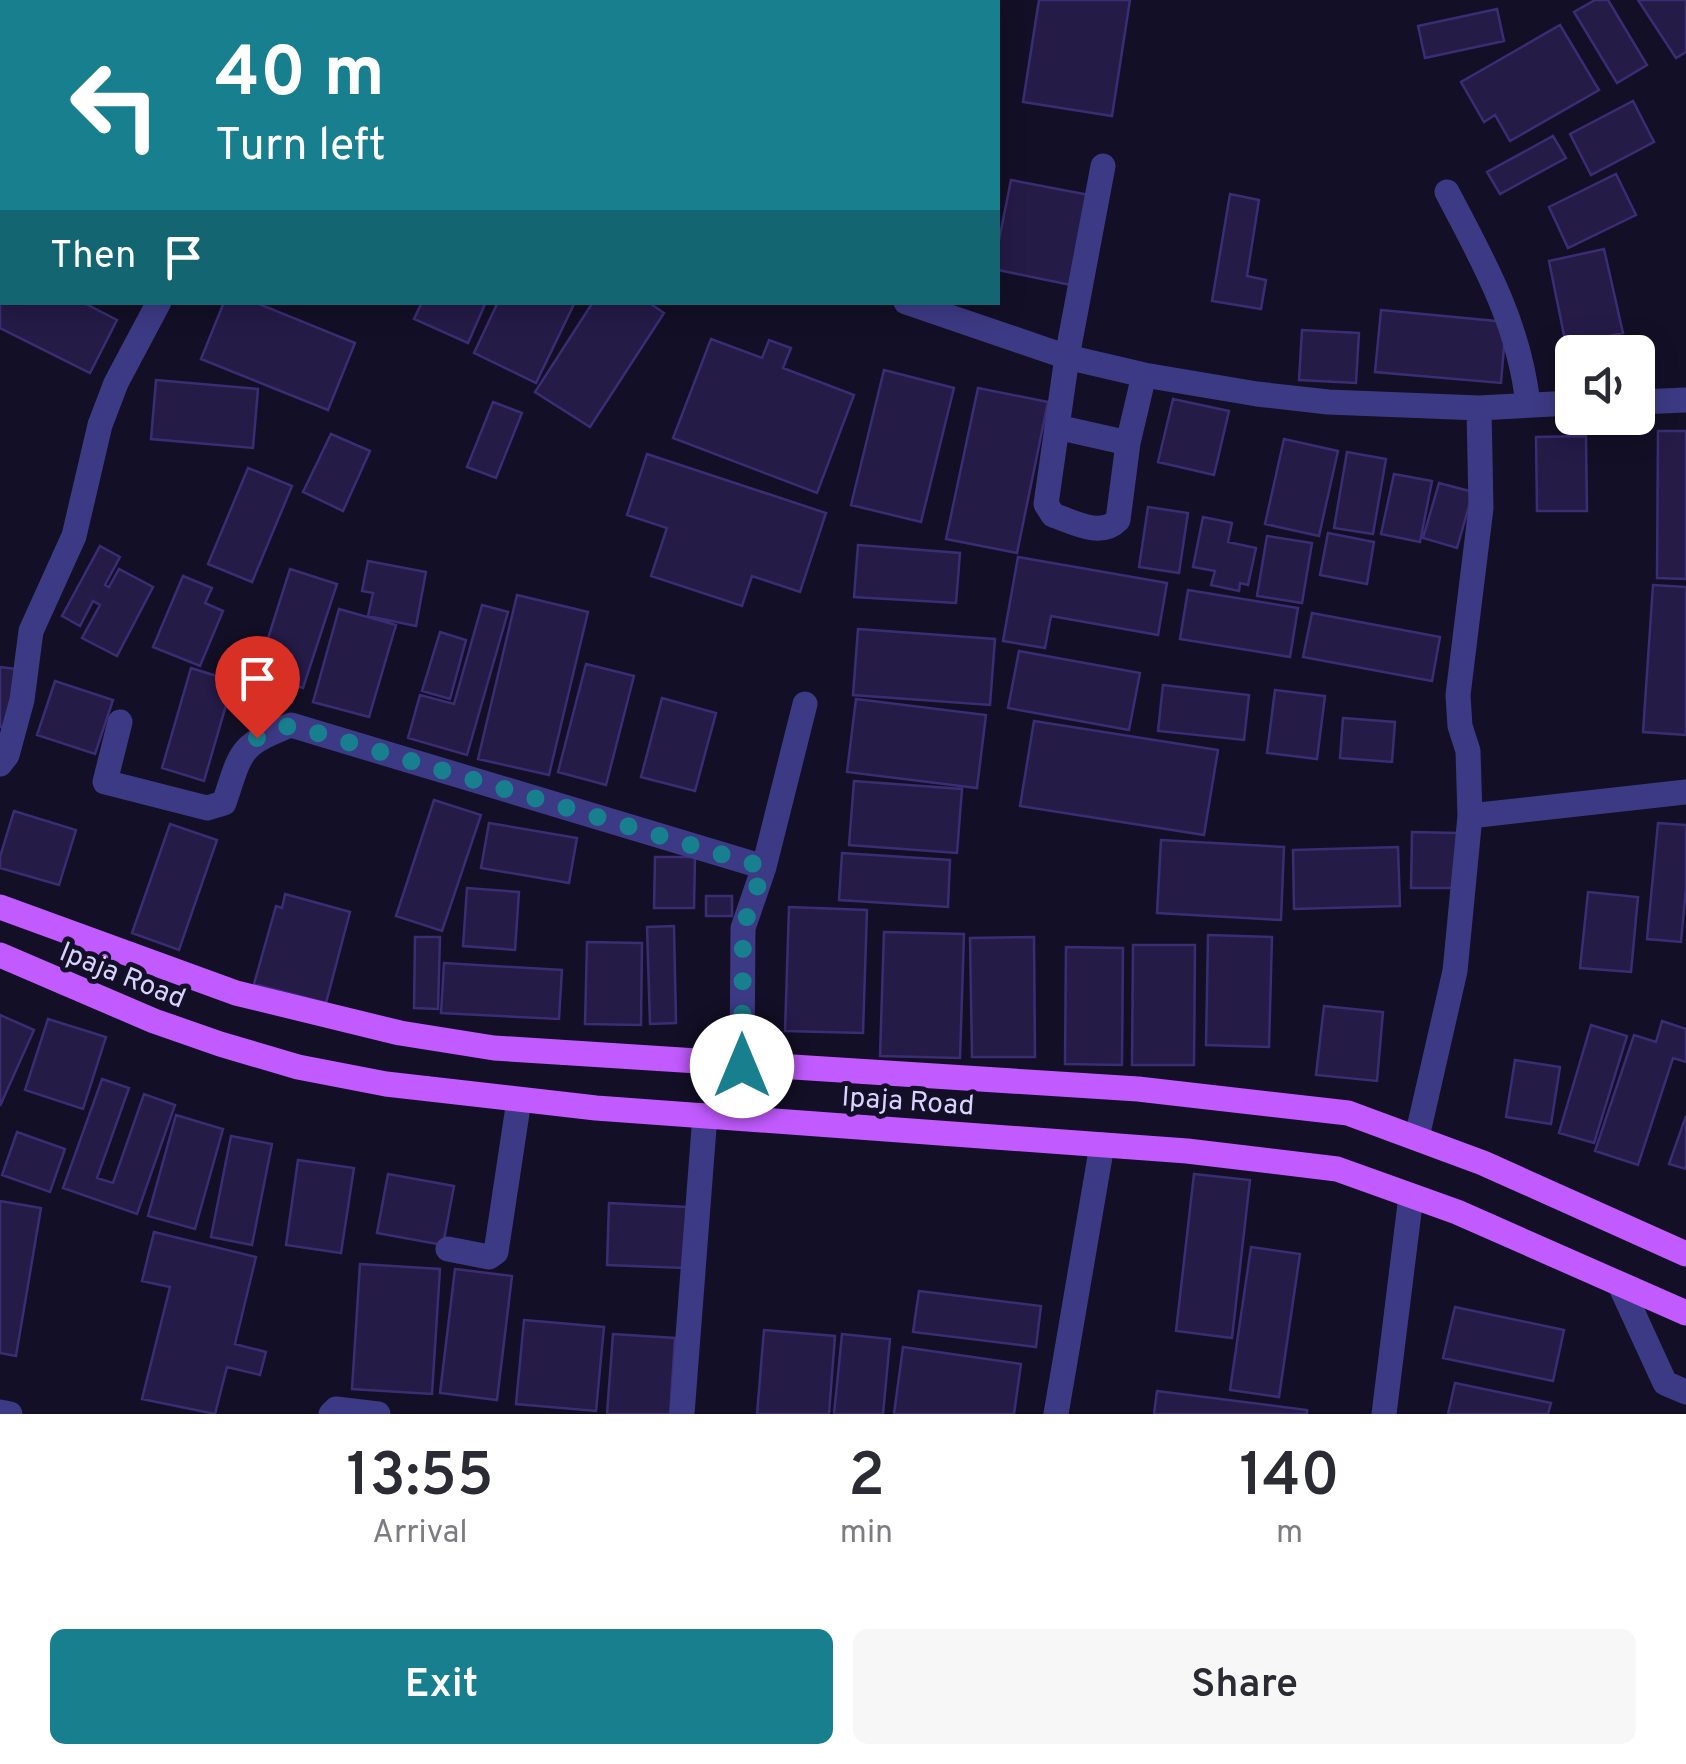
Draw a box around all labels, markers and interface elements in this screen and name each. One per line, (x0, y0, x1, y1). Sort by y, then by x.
text: 40 m (215, 32, 385, 121)
icon: left (50, 40, 180, 170)
text: Turn left (215, 119, 386, 176)
icon: arrive (156, 230, 211, 285)
text: Then (50, 233, 136, 282)
map controls (1555, 335, 1655, 435)
button: sound (1555, 335, 1655, 435)
pin (215, 636, 300, 739)
icon: arrive (230, 651, 285, 706)
street label: Ipaja Road (54, 935, 190, 1018)
position arrow (690, 1014, 794, 1118)
street label: Ipaja Road (840, 1080, 975, 1126)
text: 13:55 (346, 1441, 494, 1517)
text: 2 (848, 1441, 885, 1517)
text: 140 (1239, 1441, 1340, 1517)
text: Arrival (372, 1514, 468, 1554)
text: min (840, 1514, 893, 1554)
text: m (1276, 1514, 1303, 1554)
button: Exit (50, 1629, 833, 1744)
button: Share (853, 1629, 1636, 1744)

